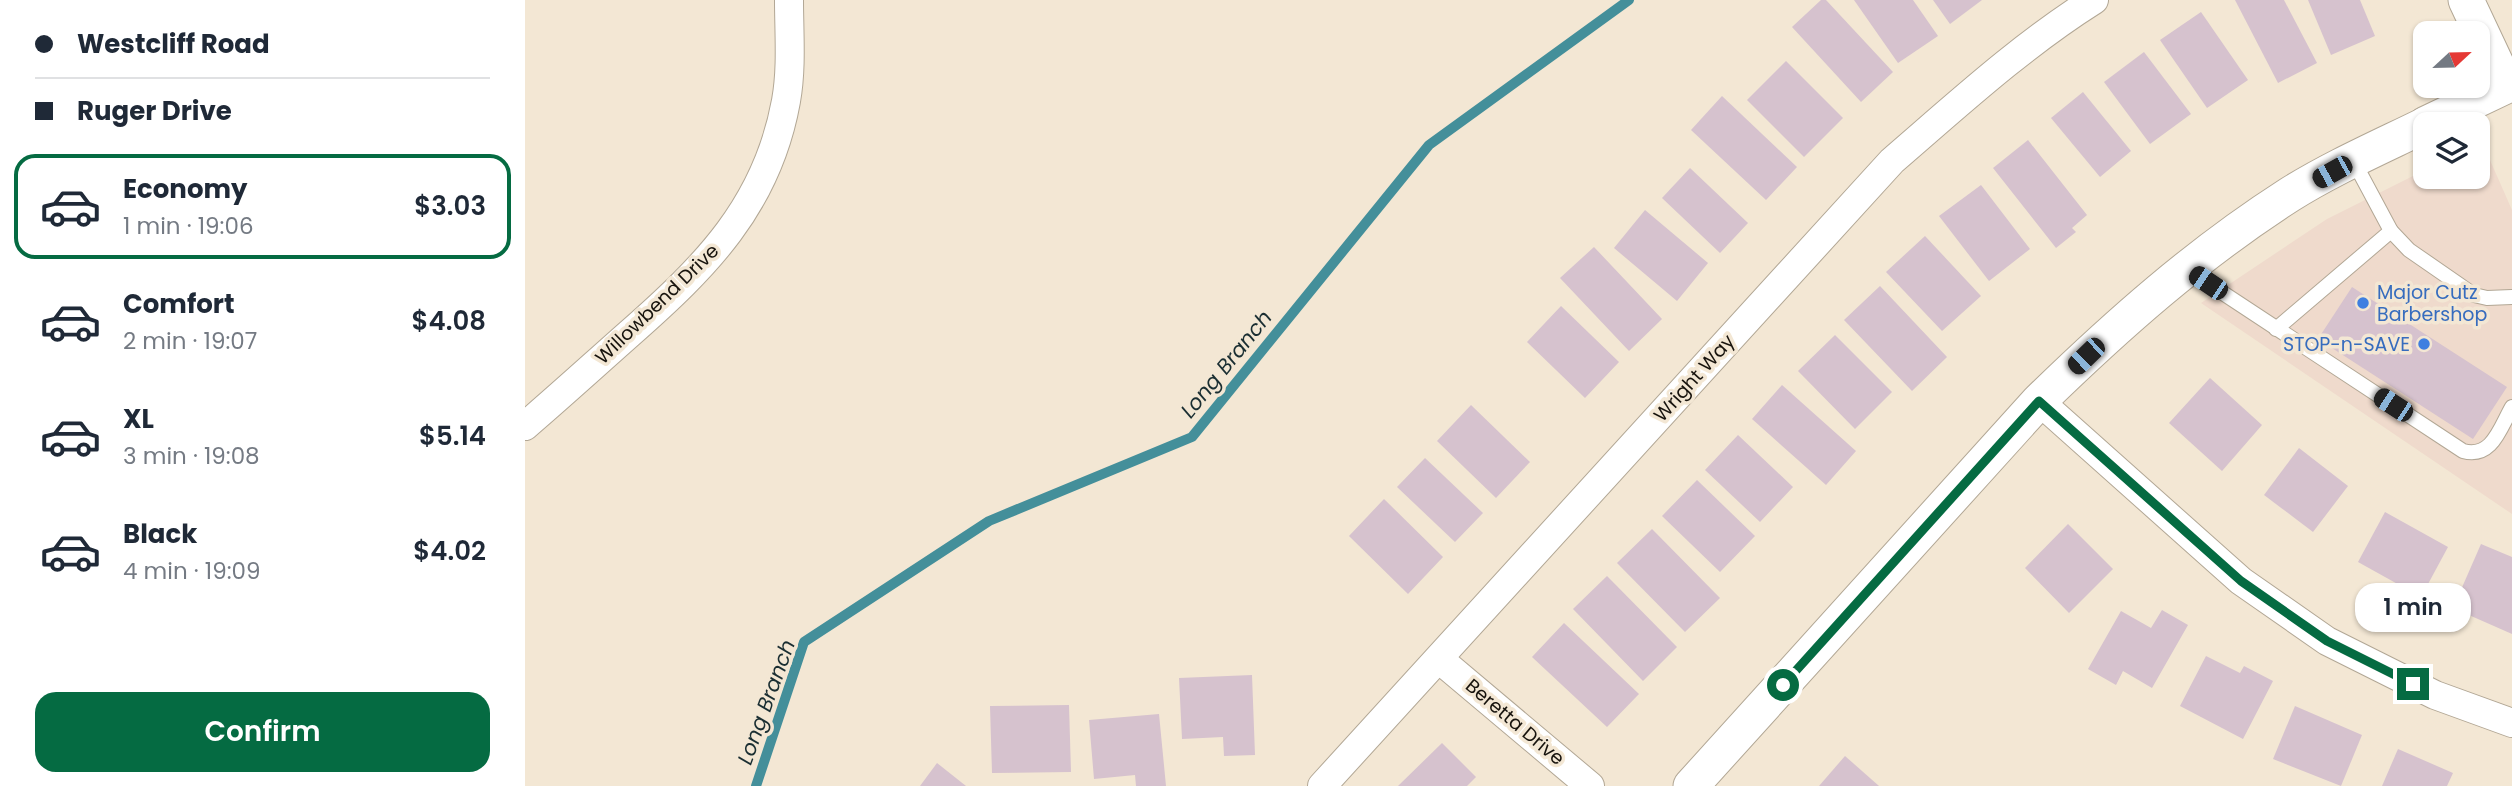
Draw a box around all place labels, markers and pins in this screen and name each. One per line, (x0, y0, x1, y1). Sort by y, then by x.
place label: Major Cutz Barbershop (2377, 279, 2488, 328)
marker: Major Cutz Barbershop (2355, 295, 2371, 311)
place label: STOP-n-SAVE (2283, 331, 2410, 358)
marker: STOP-n-SAVE (2416, 336, 2432, 352)

